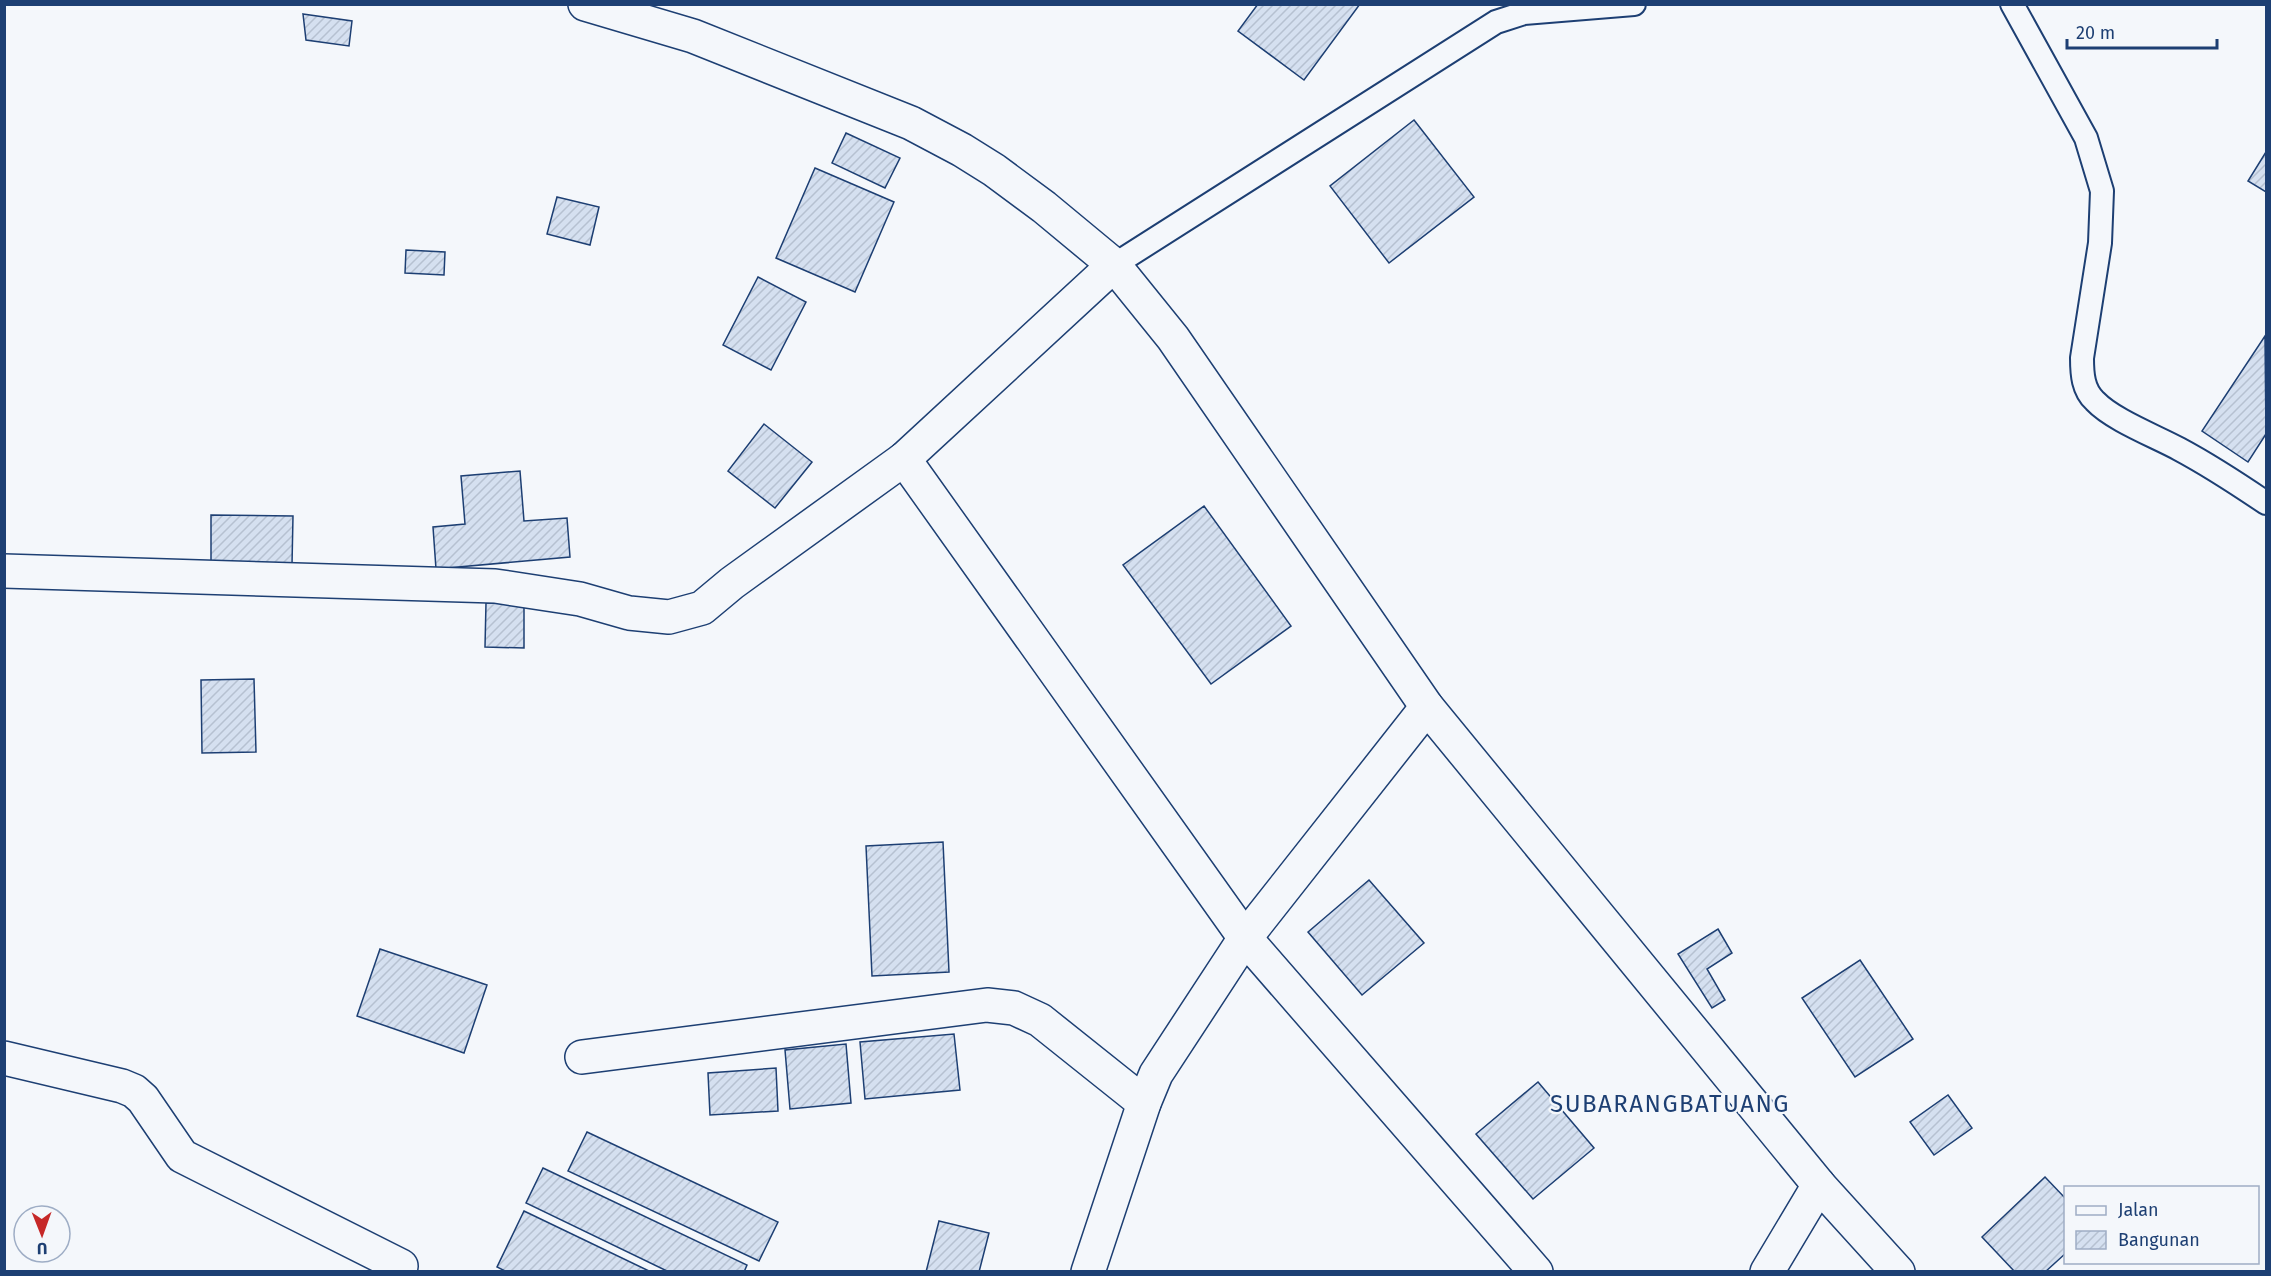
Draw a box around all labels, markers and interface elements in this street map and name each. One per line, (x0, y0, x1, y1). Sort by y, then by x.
scale bar (2067, 12, 2217, 50)
text: 20 m (2076, 22, 2115, 44)
district label: SUBARANGBATUANG (1550, 1090, 1790, 1118)
legend (2064, 1186, 2259, 1264)
text: Jalan (2118, 1199, 2159, 1221)
north arrow (12, 1204, 72, 1264)
text: Bangunan (2118, 1229, 2200, 1251)
text: U (37, 1239, 48, 1258)

